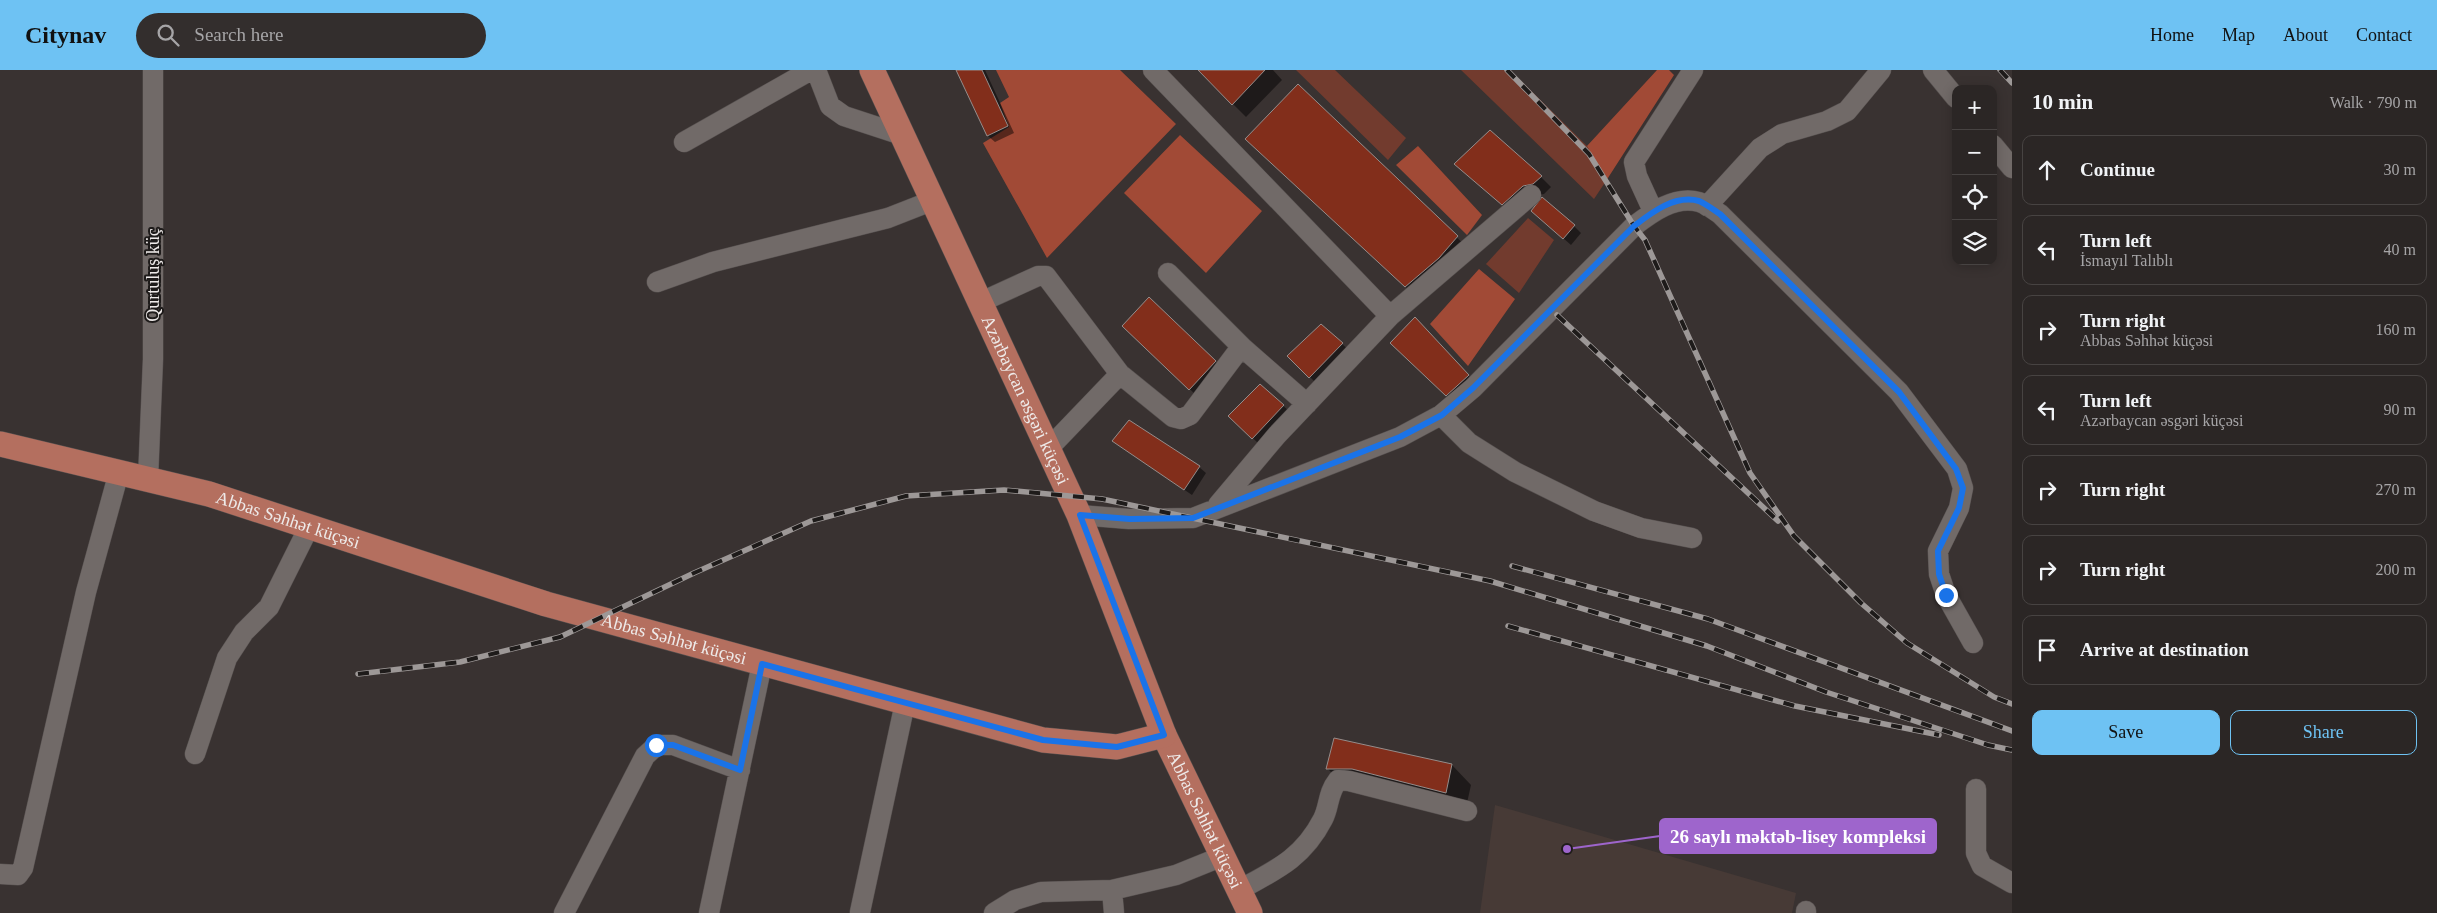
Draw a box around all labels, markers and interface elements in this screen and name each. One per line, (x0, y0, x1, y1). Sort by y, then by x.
search box (136, 13, 486, 58)
icon: search (154, 21, 182, 49)
text: Citynav (25, 22, 106, 48)
text: Search here (194, 24, 283, 45)
text: Home (2150, 25, 2194, 45)
text: Map (2222, 25, 2255, 45)
text: About (2283, 25, 2328, 45)
text: Contact (2356, 25, 2412, 45)
map controls (1952, 85, 1997, 265)
button: + (1952, 85, 1997, 130)
text: 10 min (2032, 90, 2093, 114)
text: Walk · 790 m (2330, 94, 2417, 111)
button: − (1952, 130, 1997, 175)
icon: ahead (2033, 156, 2061, 184)
text: Continue (2080, 159, 2155, 180)
text: 30 m (2384, 161, 2416, 178)
button: locate (1952, 175, 1997, 220)
button: layers (1952, 220, 1997, 265)
street label: Qurtuluş küç (143, 228, 163, 322)
text: Turn left (2080, 230, 2152, 251)
icon: left (2033, 236, 2061, 264)
text: 40 m (2384, 241, 2416, 258)
text: İsmayıl Talıblı (2080, 252, 2173, 269)
text: Turn right (2080, 310, 2165, 331)
street label: Azərbaycan əsgəri küçəsi (978, 312, 1073, 488)
icon: right (2033, 316, 2061, 344)
text: 160 m (2376, 321, 2416, 338)
text: Abbas Səhhət küçəsi (2080, 332, 2213, 349)
text: Turn left (2080, 390, 2152, 411)
icon: left (2033, 396, 2061, 424)
text: 90 m (2384, 401, 2416, 418)
text: Azərbaycan əsgəri küçəsi (2080, 412, 2243, 429)
icon: right (2033, 476, 2061, 504)
text: Turn right (2080, 479, 2165, 500)
text: 270 m (2376, 481, 2416, 498)
street label: Abbas Səhhət küçəsi (214, 487, 362, 553)
icon: right (2033, 556, 2061, 584)
text: Turn right (2080, 559, 2165, 580)
text: 200 m (2376, 561, 2416, 578)
route end (1935, 584, 1958, 607)
street label: Abbas Səhhət küçəsi (599, 610, 749, 668)
icon: arrive (2033, 636, 2061, 664)
text: Arrive at destination (2080, 639, 2249, 660)
button: Save (2032, 710, 2220, 755)
button: Share (2230, 710, 2417, 755)
route start (645, 734, 668, 757)
street label: Abbas Səhhət küçəsi (1163, 748, 1247, 892)
callout: 26 saylı məktəb-lisey kompleksi (1660, 819, 1936, 853)
text: 26 saylı məktəb-lisey kompleksi (1670, 826, 1926, 847)

